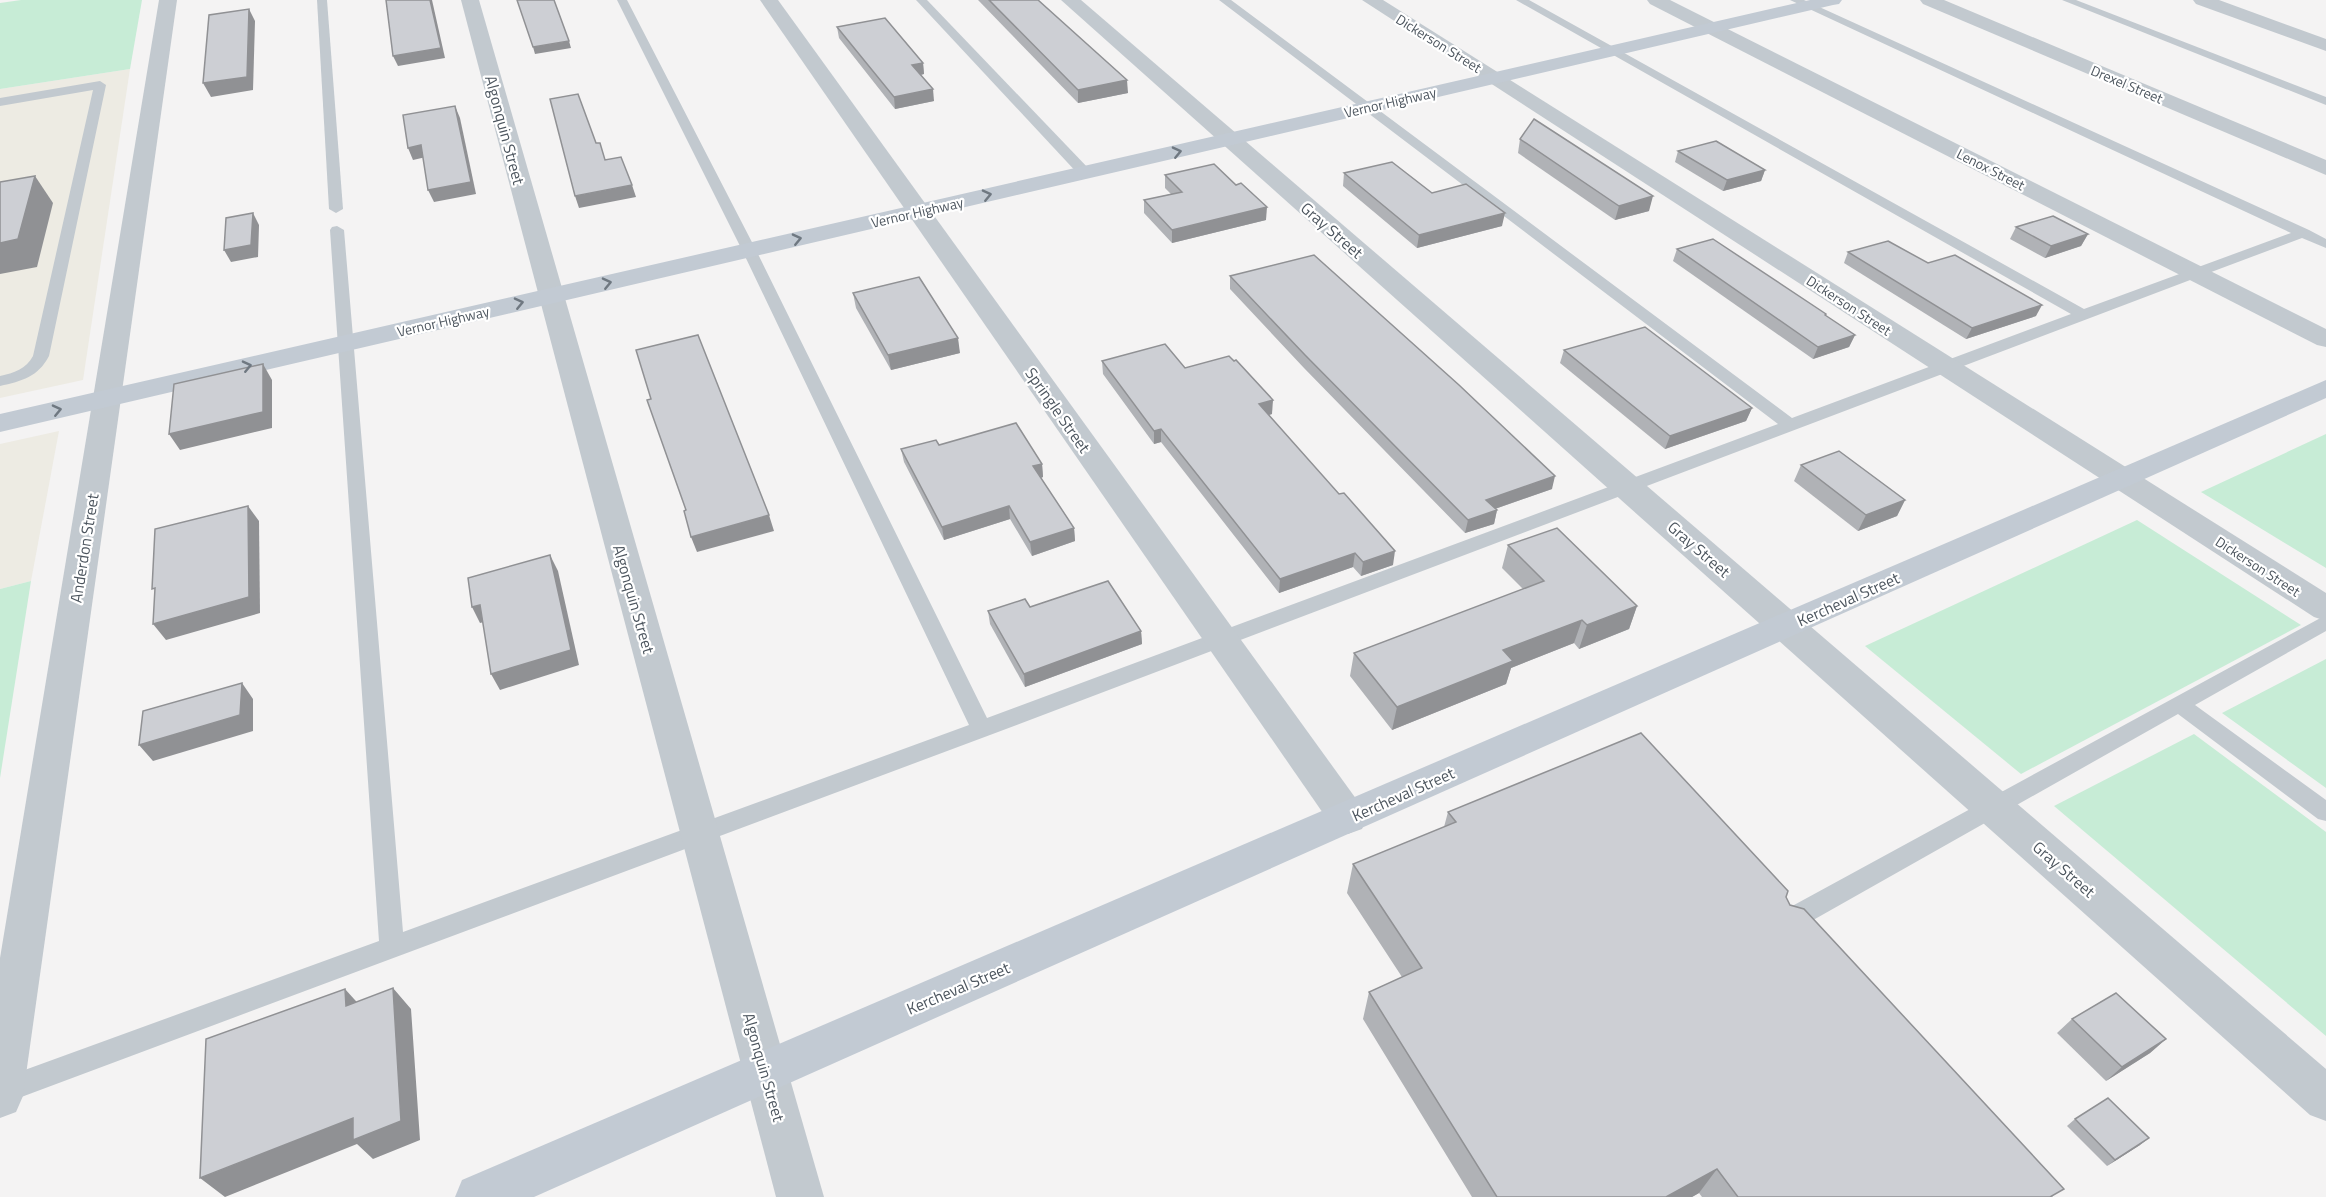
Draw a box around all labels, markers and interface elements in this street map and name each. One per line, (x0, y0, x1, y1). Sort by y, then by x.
street label: Dickerson Street (1392, 8, 1486, 78)
street label: Drexel Street (2088, 59, 2166, 109)
street label: Algonquin Street (479, 73, 531, 188)
street label: Vernor Highway (1342, 81, 1438, 123)
street label: Lenox Street (1953, 143, 2029, 195)
one-way arrow (1172, 146, 1182, 159)
one-way arrow (982, 190, 992, 203)
street label: Vernor Highway (869, 191, 965, 233)
street label: Gray Street (1296, 196, 1369, 264)
one-way arrow (792, 234, 802, 247)
street label: Dickerson Street (1803, 270, 1896, 340)
one-way arrow (602, 277, 612, 290)
one-way arrow (514, 298, 524, 311)
street label: Vernor Highway (395, 300, 491, 342)
one-way arrow (242, 361, 252, 374)
street label: Springle Street (1020, 362, 1097, 458)
one-way arrow (52, 404, 62, 417)
street label: Anderdon Street (64, 491, 105, 604)
street label: Gray Street (1663, 515, 1736, 583)
street label: Dickerson Street (2212, 531, 2305, 601)
street label: Algonquin Street (607, 542, 661, 657)
street label: Kercheval Street (1793, 566, 1903, 632)
street label: Kercheval Street (1348, 761, 1458, 827)
street label: Gray Street (2028, 835, 2101, 903)
street label: Kercheval Street (903, 955, 1014, 1021)
street label: Algonquin Street (737, 1010, 791, 1125)

